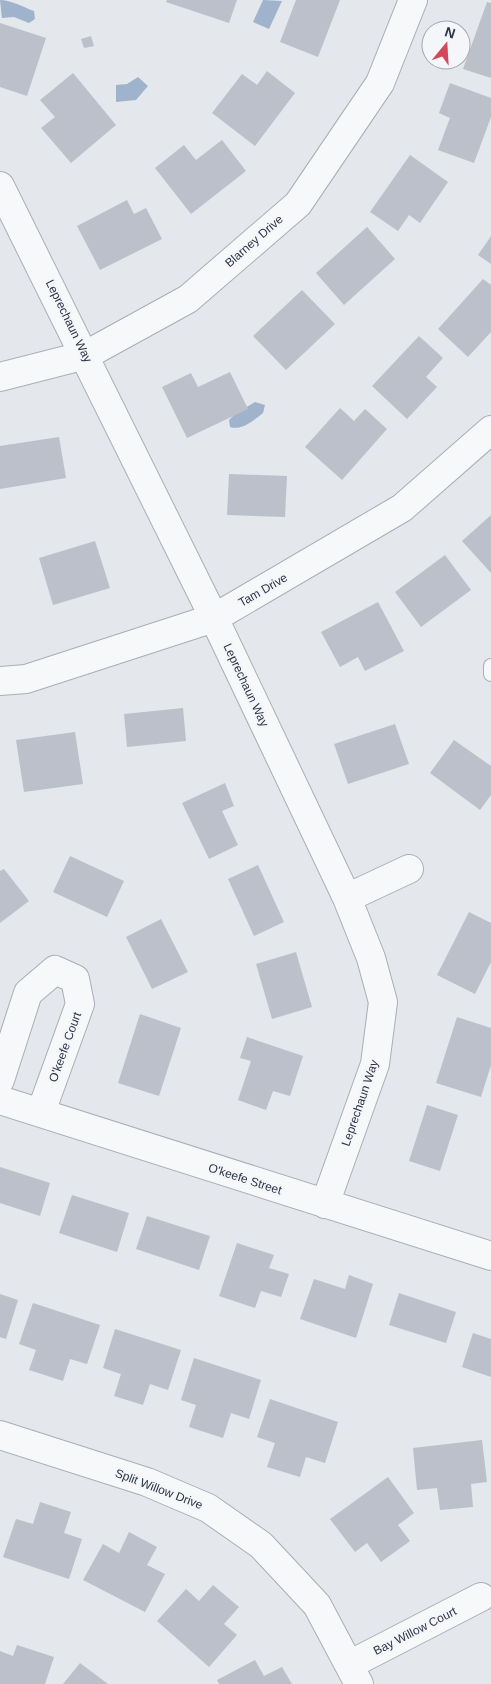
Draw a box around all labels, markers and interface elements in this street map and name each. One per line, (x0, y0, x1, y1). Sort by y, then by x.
north arrow (421, 20, 471, 70)
text: N (443, 23, 457, 42)
street label: Blarney Drive (222, 212, 286, 270)
street label: Leprechaun Way (43, 277, 95, 365)
street label: Tam Drive (236, 570, 290, 610)
street label: Leprechaun Way (221, 641, 271, 729)
street label: O'keefe Court (46, 1009, 84, 1084)
street label: Leprechaun Way (339, 1058, 381, 1148)
street label: O'keefe Street (207, 1161, 284, 1198)
street label: Split Willow Drive (113, 1466, 205, 1512)
street label: Bay Willow Court (371, 1604, 459, 1658)

